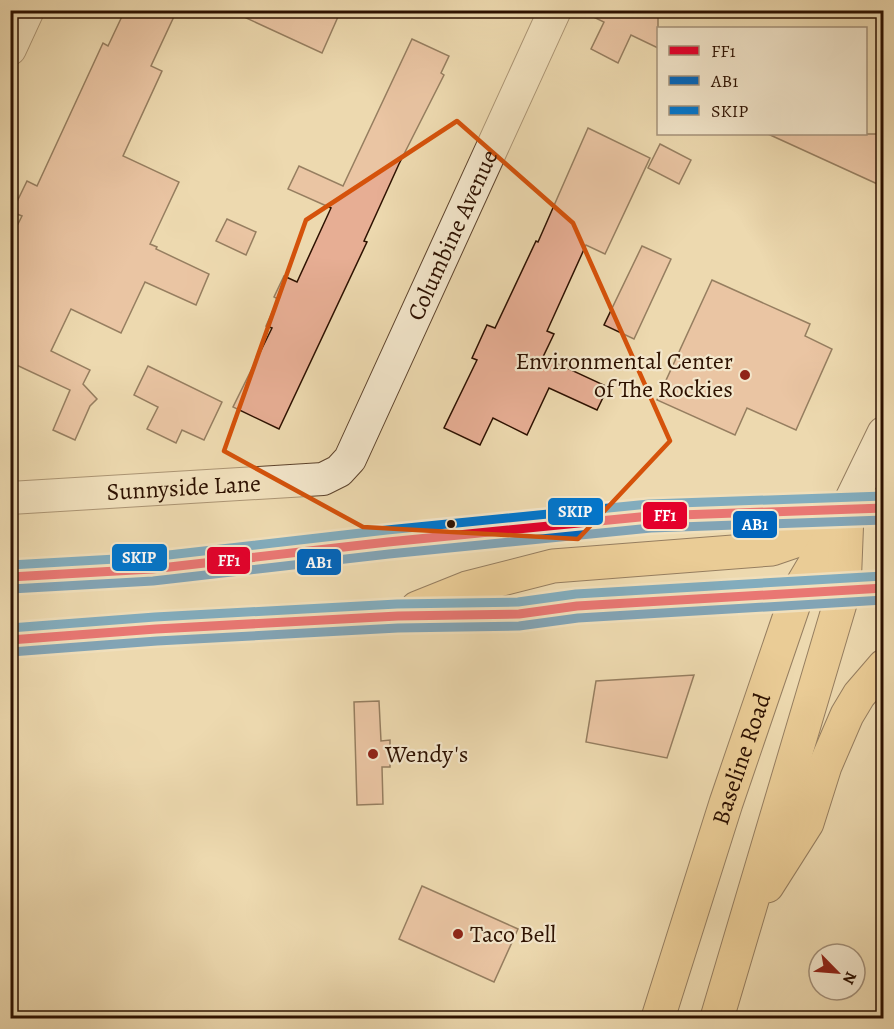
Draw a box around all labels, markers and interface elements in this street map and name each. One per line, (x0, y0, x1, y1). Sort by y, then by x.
legend (657, 27, 867, 135)
text: FF1 (711, 39, 736, 63)
text: AB1 (710, 69, 738, 93)
text: SKIP (711, 99, 748, 123)
street label: Columbine Avenue (399, 144, 505, 326)
place label: Environmental Center of The Rockies (515, 345, 733, 405)
marker: Environmental Center of The Rockies (738, 368, 752, 382)
street label: Sunnyside Lane (106, 467, 262, 508)
line badge: SKIP (547, 497, 604, 526)
text: SKIP (558, 501, 593, 523)
line badge: FF1 (642, 501, 688, 530)
text: FF1 (654, 505, 677, 527)
line badge: AB1 (732, 510, 778, 539)
text: AB1 (741, 514, 768, 536)
unlabelled marker (445, 518, 457, 530)
line badge: SKIP (111, 543, 168, 572)
line badge: FF1 (206, 546, 251, 575)
text: SKIP (122, 547, 157, 569)
line badge: AB1 (296, 548, 342, 576)
text: FF1 (218, 550, 241, 572)
text: AB1 (305, 552, 332, 574)
street label: Baseline Road (704, 689, 778, 829)
place label: Wendy's (384, 738, 468, 770)
marker: Wendy's (366, 747, 380, 761)
place label: Taco Bell (470, 918, 556, 950)
marker: Taco Bell (451, 927, 465, 941)
north arrow (807, 942, 867, 1002)
text: N (837, 968, 862, 988)

